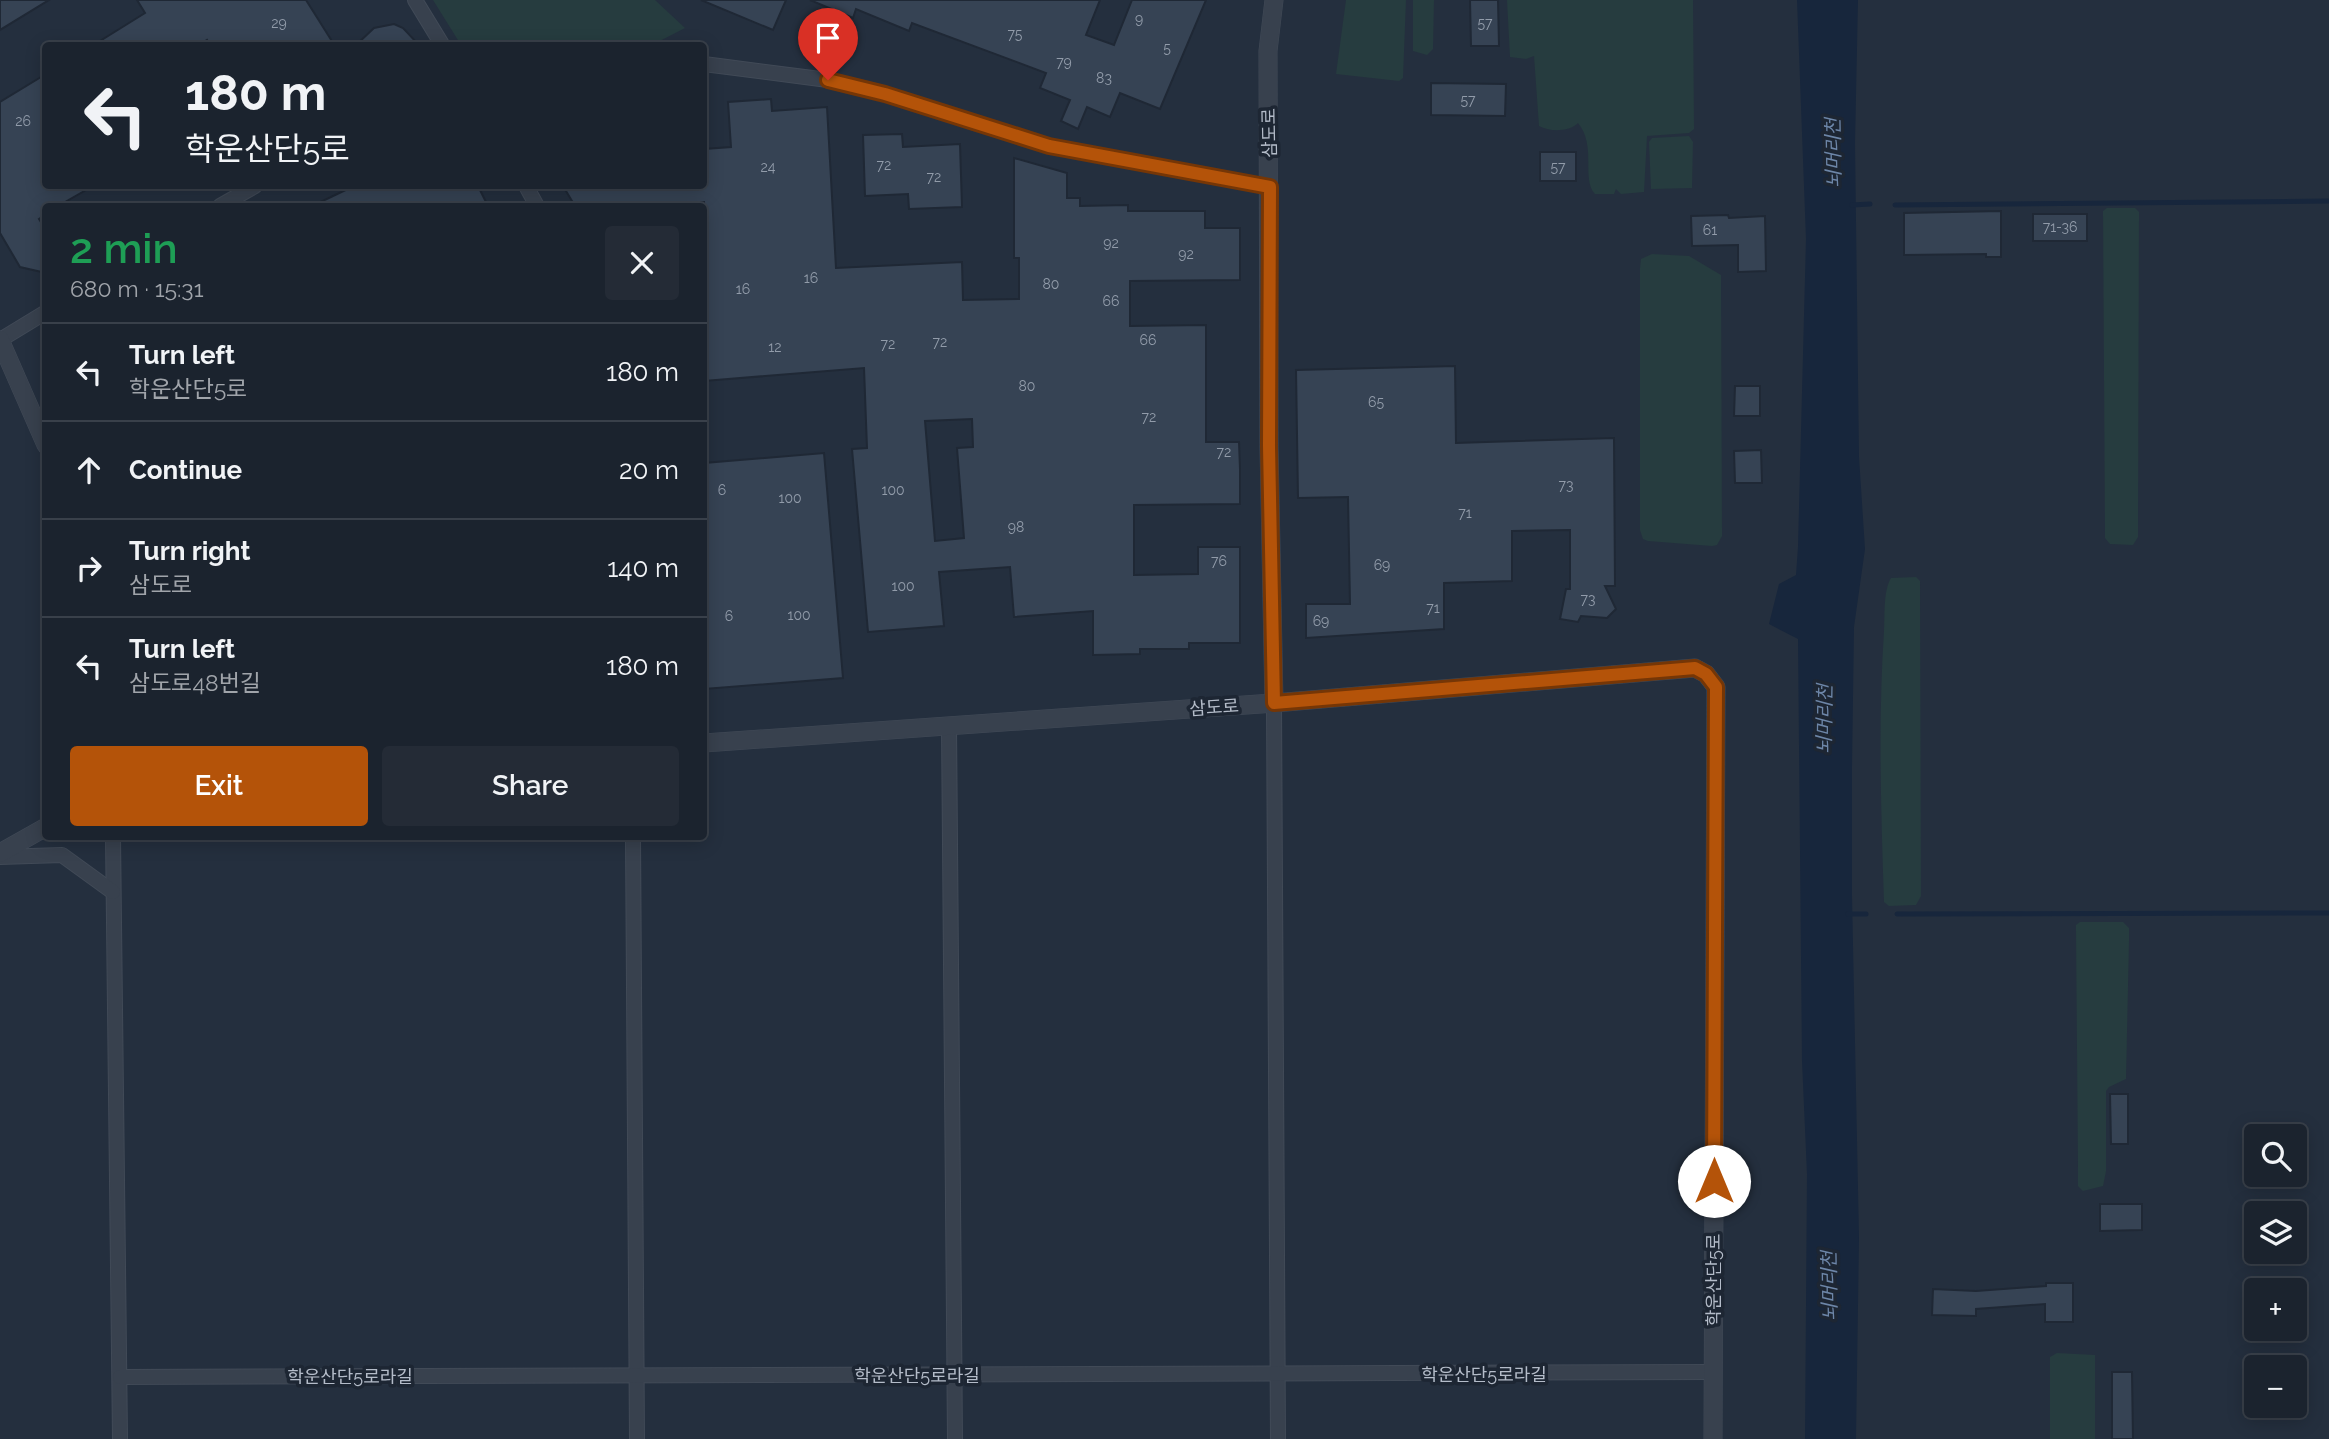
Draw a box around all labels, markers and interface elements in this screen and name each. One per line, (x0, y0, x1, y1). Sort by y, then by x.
pin (798, 8, 858, 80)
house number: 9 (1135, 11, 1143, 27)
house number: 29 (271, 15, 287, 31)
house number: 57 (1477, 15, 1493, 31)
icon: arrive (809, 19, 847, 57)
house number: 75 (1008, 26, 1023, 42)
house number: 5 (1163, 40, 1171, 56)
house number: 79 (1056, 54, 1072, 70)
text: 180 m (185, 64, 326, 121)
icon: left (70, 70, 161, 161)
house number: 83 (1096, 70, 1112, 86)
house number: 57 (1460, 92, 1476, 108)
street label: 삼도로 (1258, 108, 1280, 158)
house number: 26 (15, 113, 31, 129)
water label: 뇌머리천 (1821, 116, 1845, 188)
text: 학운산단5로 (185, 130, 350, 167)
house number: 72 (877, 157, 891, 173)
house number: 24 (761, 159, 776, 175)
house number: 57 (1550, 159, 1566, 175)
house number: 72 (927, 169, 941, 185)
house number: 71-36 (2043, 219, 2077, 235)
house number: 61 (1703, 222, 1717, 238)
text: 2 min (70, 224, 178, 273)
button: close (605, 226, 679, 300)
house number: 92 (1103, 235, 1119, 251)
house number: 92 (1178, 246, 1194, 262)
house number: 16 (804, 270, 818, 286)
text: 680 m · 15:31 (70, 275, 204, 302)
house number: 80 (1043, 276, 1059, 292)
house number: 16 (736, 281, 750, 297)
house number: 66 (1103, 293, 1119, 309)
house number: 66 (1140, 332, 1156, 348)
house number: 72 (933, 334, 947, 350)
house number: 72 (881, 336, 895, 352)
house number: 12 (768, 339, 782, 355)
text: Turn left (129, 340, 235, 370)
icon: left (70, 353, 108, 391)
text: 180 m (606, 357, 679, 387)
text: 학운산단5로 (129, 375, 247, 402)
house number: 80 (1019, 378, 1035, 394)
house number: 65 (1368, 394, 1384, 410)
house number: 72 (1142, 409, 1156, 425)
house number: 72 (1217, 444, 1231, 460)
icon: ahead (70, 451, 108, 489)
text: Continue (129, 455, 242, 485)
text: 20 m (619, 455, 679, 485)
house number: 73 (1559, 477, 1573, 493)
house number: 6 (718, 482, 726, 498)
house number: 100 (881, 482, 905, 498)
house number: 100 (778, 490, 802, 506)
house number: 71 (1458, 505, 1472, 521)
house number: 98 (1008, 519, 1024, 535)
text: Turn right (129, 536, 250, 566)
icon: right (70, 549, 108, 587)
text: 140 m (607, 553, 679, 583)
house number: 76 (1211, 553, 1227, 569)
house number: 69 (1374, 557, 1390, 573)
text: 삼도로 (129, 571, 192, 598)
house number: 100 (891, 578, 915, 594)
house number: 73 (1581, 591, 1595, 607)
house number: 71 (1426, 600, 1440, 616)
house number: 100 (787, 607, 811, 623)
house number: 6 (725, 608, 733, 624)
house number: 69 (1313, 613, 1329, 629)
text: Turn left (129, 634, 235, 664)
icon: left (70, 647, 108, 685)
text: 180 m (606, 651, 679, 681)
text: 삼도로48번길 (129, 669, 261, 696)
water label: 뇌머리천 (1812, 682, 1836, 754)
street label: 삼도로 (1188, 695, 1240, 719)
button: Exit (70, 746, 368, 826)
button: Share (382, 746, 679, 826)
map controls (2244, 1124, 2307, 1418)
button: search (2244, 1124, 2307, 1187)
position arrow (1677, 1144, 1751, 1218)
button: layers (2244, 1201, 2307, 1264)
street label: 학운산단5로 (1703, 1234, 1724, 1326)
water label: 뇌머리천 (1817, 1249, 1841, 1321)
button: + (2244, 1278, 2307, 1341)
button: − (2244, 1355, 2307, 1418)
street label: 학운산단5로라길 (1421, 1364, 1547, 1385)
street label: 학운산단5로라길 (854, 1365, 980, 1386)
street label: 학운산단5로라길 (287, 1366, 413, 1387)

